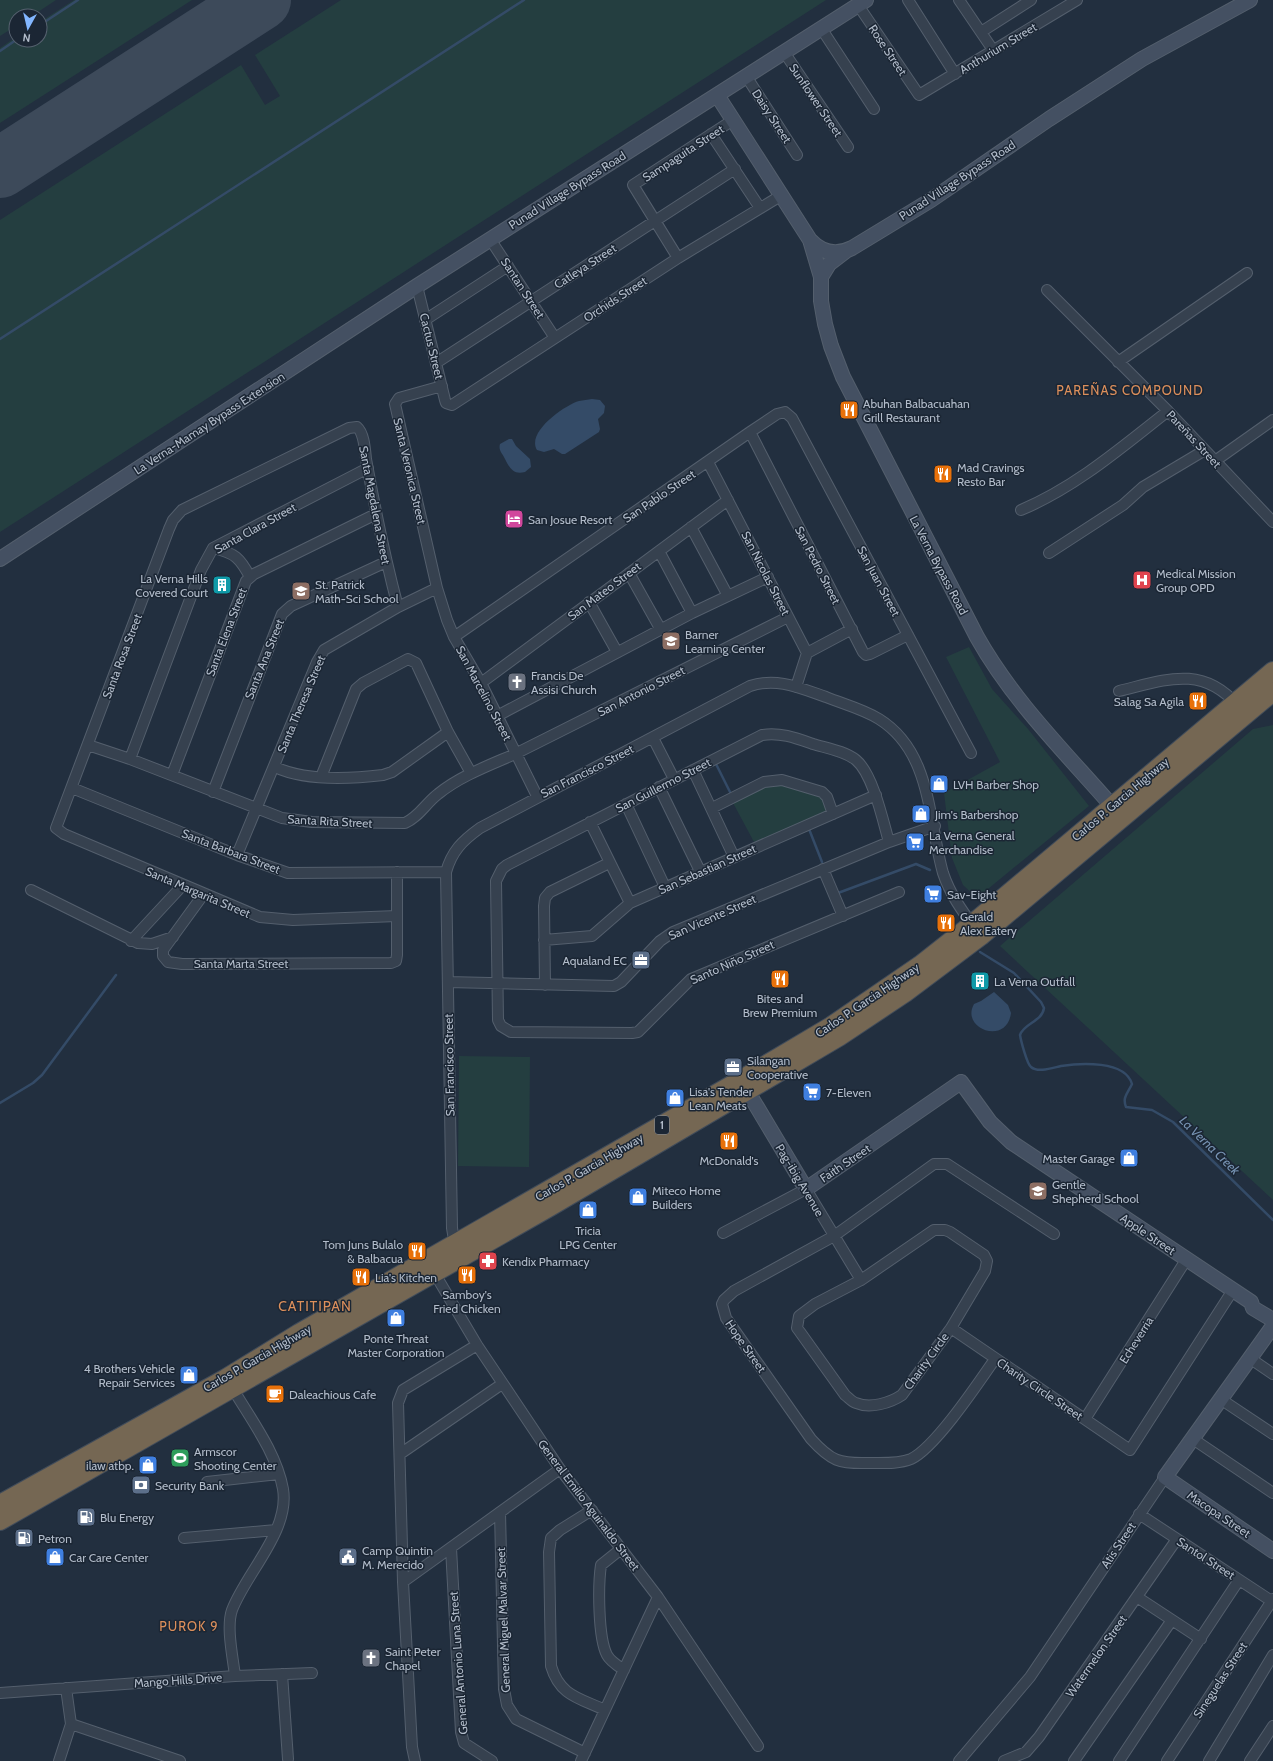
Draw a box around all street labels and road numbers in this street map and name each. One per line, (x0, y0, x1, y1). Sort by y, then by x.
street label: Anthurium Street (957, 19, 1039, 77)
street label: Rose Street (865, 22, 911, 78)
street label: Sunflower Street (786, 60, 846, 140)
street label: Daisy Street (749, 86, 795, 146)
street label: Sampaguita Street (640, 121, 726, 185)
street label: Punad Village Bypass Road (896, 137, 1018, 223)
street label: Punad Village Bypass Road (506, 148, 628, 232)
street label: Catleya Street (551, 240, 619, 292)
street label: Santan Street (498, 255, 548, 321)
street label: Orchids Street (581, 273, 649, 325)
street label: Cactus Street (417, 311, 447, 381)
street label: La Verna-Mamay Bypass Extension (131, 368, 287, 477)
street label: Pareñas Street (1164, 407, 1224, 471)
street label: Santa Veronica Street (390, 416, 430, 526)
street label: Santa Magdalena Street (356, 444, 394, 566)
street label: San Pablo Street (620, 466, 698, 526)
street label: Santa Clara Street (212, 499, 298, 557)
street label: La Verna Bypass Road (906, 513, 972, 617)
street label: San Pedro Street (792, 524, 844, 606)
street label: San Nicolas Street (738, 529, 794, 617)
street label: San Juan Street (854, 543, 904, 619)
street label: San Mateo Street (564, 559, 644, 623)
street label: Santa Elena Street (202, 586, 250, 678)
street label: Santa Rosa Street (99, 611, 145, 701)
street label: Santa Ana Street (241, 617, 287, 701)
street label: San Marcelino Street (453, 643, 515, 743)
street label: Santa Theresa Street (274, 653, 328, 755)
street label: San Antonio Street (595, 662, 687, 720)
street label: San Francisco Street (538, 741, 636, 801)
street label: San Guillermo Street (613, 754, 713, 816)
street label: Carlos P. Garcia Highway (1068, 754, 1172, 844)
street label: Santa Rita Street (287, 811, 373, 831)
street label: Santa Barbara Street (180, 825, 282, 877)
street label: San Sebastian Street (656, 841, 758, 897)
street label: Santa Margarita Street (143, 863, 253, 921)
street label: San Vicente Street (666, 891, 758, 943)
street label: Santo Niño Street (688, 937, 776, 987)
street label: Santa Marta Street (194, 956, 288, 971)
street label: Carlos P. Garcia Highway (812, 960, 922, 1040)
street label: San Francisco Street (441, 1014, 457, 1116)
road number: 1 (655, 1116, 669, 1134)
street label: Carlos P. Garcia Highway (532, 1130, 646, 1204)
street label: Pag-ibig Avenue (772, 1141, 828, 1219)
street label: Faith Street (817, 1141, 873, 1185)
street label: Apple Street (1118, 1210, 1178, 1258)
street label: Echeverria (1116, 1314, 1156, 1366)
street label: Hope Street (722, 1317, 770, 1375)
street label: Carlos P. Garcia Highway (200, 1321, 314, 1395)
street label: Charity Circle (900, 1329, 952, 1393)
street label: Charity Circle Street (994, 1355, 1086, 1423)
street label: General Emilio Aguinaldo Street (535, 1436, 643, 1574)
street label: Macopa Street (1184, 1487, 1254, 1541)
street label: Atis Street (1097, 1519, 1139, 1571)
street label: Santol Street (1174, 1534, 1238, 1582)
street label: General Miguel Malvar Street (493, 1547, 513, 1693)
street label: General Antonio Luna Street (446, 1591, 470, 1735)
street label: Watermelon Street (1062, 1612, 1130, 1700)
street label: Sineguelas Street (1190, 1639, 1250, 1721)
street label: Mango Hills Drive (133, 1669, 223, 1691)

